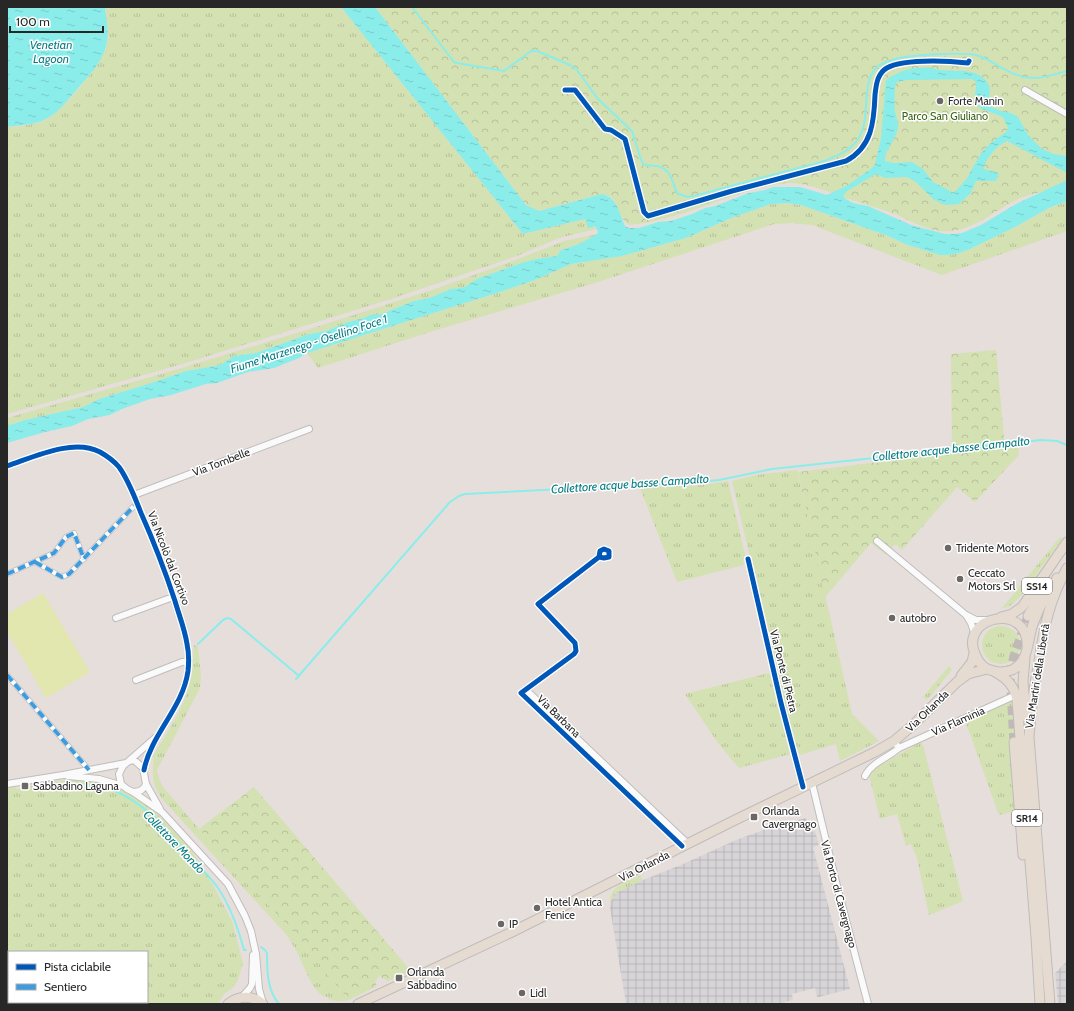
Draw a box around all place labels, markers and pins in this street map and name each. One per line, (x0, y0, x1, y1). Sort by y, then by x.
place label: Forte Manin (948, 94, 1003, 108)
marker: Forte Manin (935, 96, 945, 106)
place label: Tridente Motors (956, 541, 1029, 555)
marker: Tridente Motors (943, 543, 953, 553)
place label: Ceccato Motors Srl (968, 566, 1016, 593)
marker: Ceccato Motors Srl (955, 574, 965, 584)
place label: autobro (900, 611, 936, 625)
marker: autobro (887, 613, 897, 623)
place label: Sabbadino Laguna (33, 779, 119, 793)
marker: Sabbadino Laguna (20, 781, 30, 791)
place label: Orlanda Cavergnago (762, 804, 817, 831)
marker: Orlanda Cavergnago (749, 812, 759, 822)
place label: Hotel Antica Fenice (545, 895, 603, 922)
marker: Hotel Antica Fenice (532, 903, 542, 913)
place label: IP (509, 917, 519, 931)
marker: IP (496, 919, 506, 929)
place label: Orlanda Sabbadino (407, 965, 457, 992)
marker: Orlanda Sabbadino (394, 973, 404, 983)
place label: Lidl (530, 986, 547, 1000)
marker: Lidl (517, 988, 527, 998)

